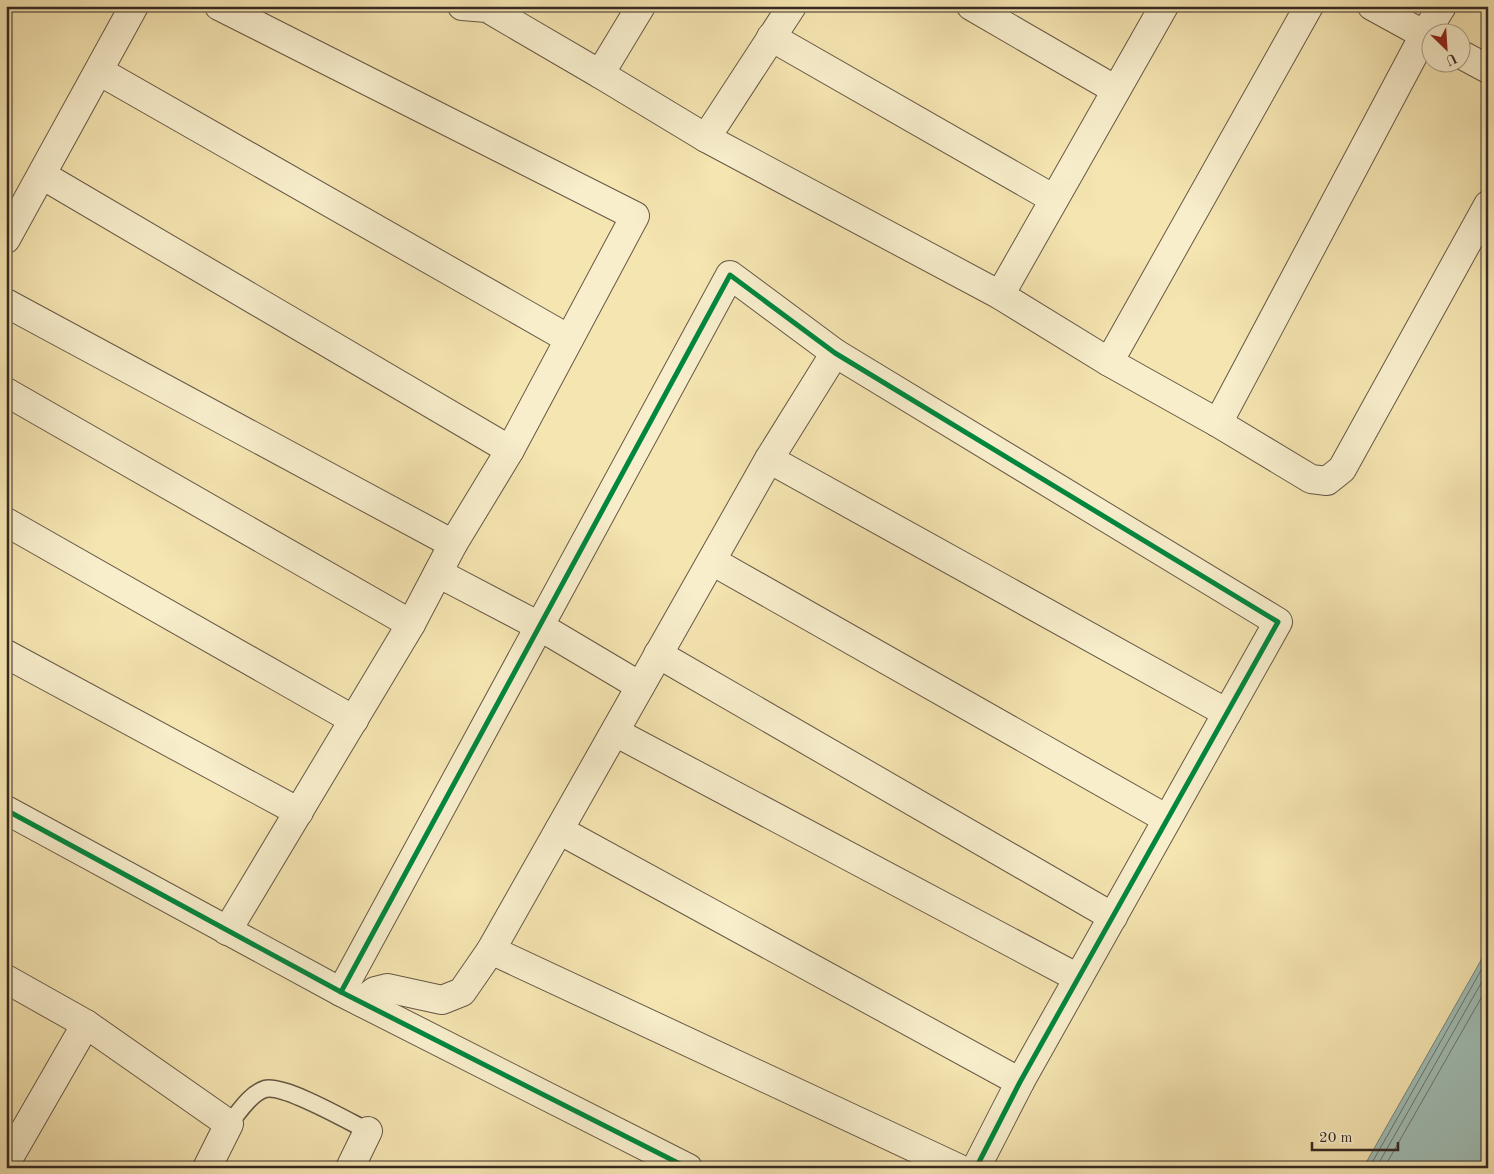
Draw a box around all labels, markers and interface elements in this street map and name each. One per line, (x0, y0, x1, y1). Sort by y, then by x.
north arrow (1422, 22, 1472, 72)
text: U (1443, 50, 1459, 68)
scale bar (1312, 1119, 1398, 1151)
text: 20 m (1319, 1131, 1353, 1146)

